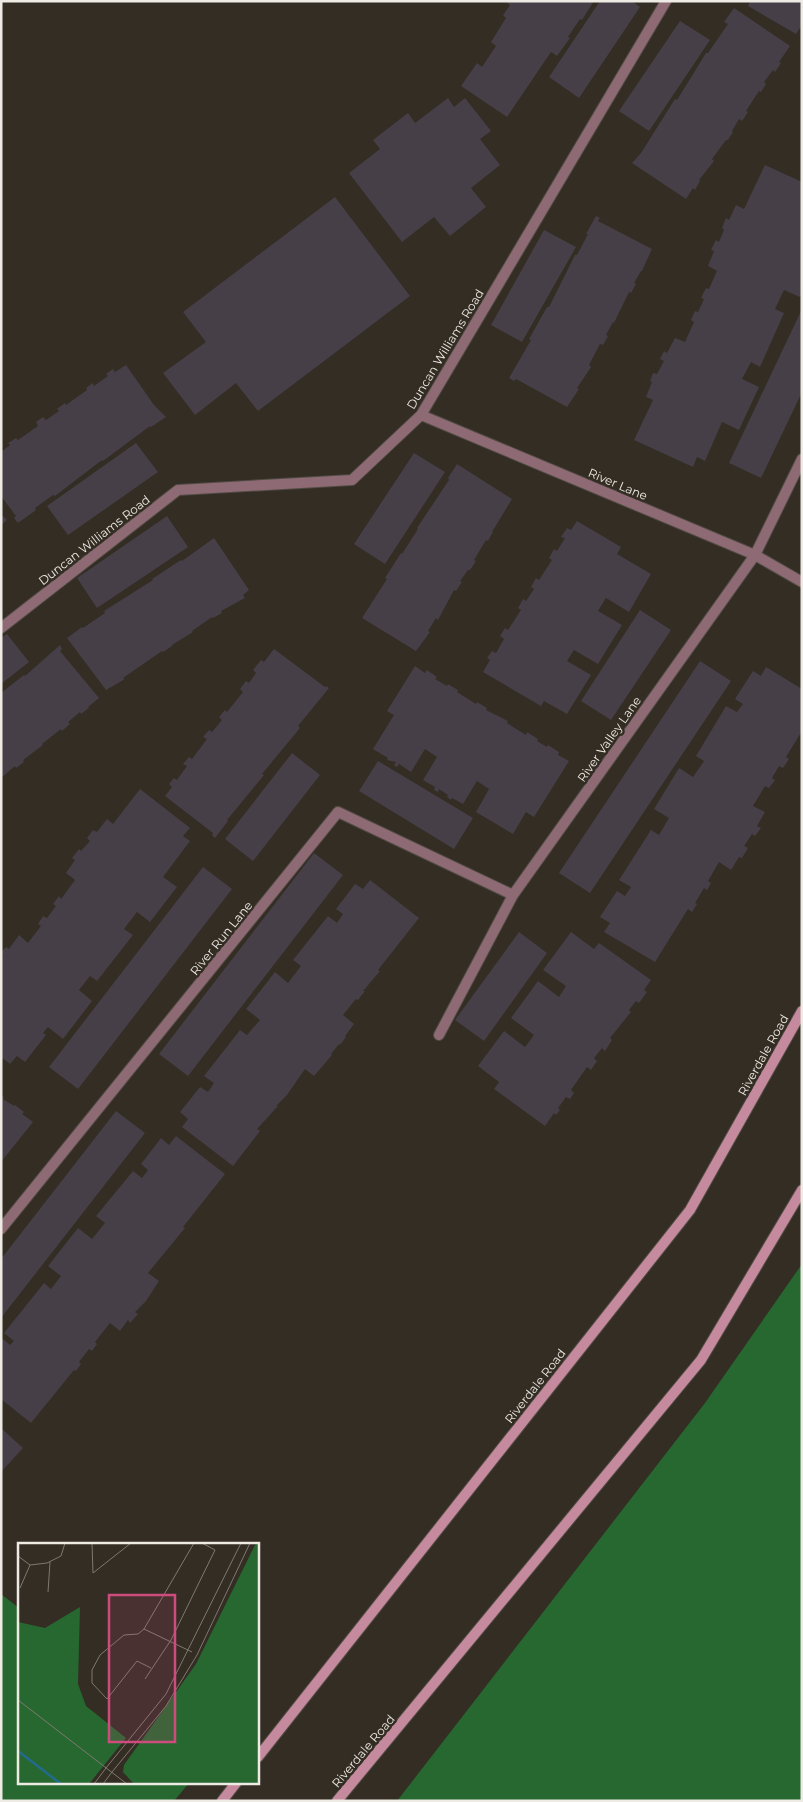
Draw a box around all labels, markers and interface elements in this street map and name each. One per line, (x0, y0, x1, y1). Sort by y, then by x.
street label: Duncan Williams Road (403, 286, 487, 412)
street label: River Lane (586, 465, 650, 503)
street label: Duncan Williams Road (35, 492, 153, 588)
street label: River Valley Lane (574, 693, 644, 785)
street label: River Run Lane (187, 898, 255, 978)
street label: Riverdale Road (735, 1012, 791, 1098)
street label: Riverdale Road (501, 1346, 569, 1426)
inset map (18, 1543, 259, 1784)
street label: Riverdale Road (328, 1712, 398, 1790)

